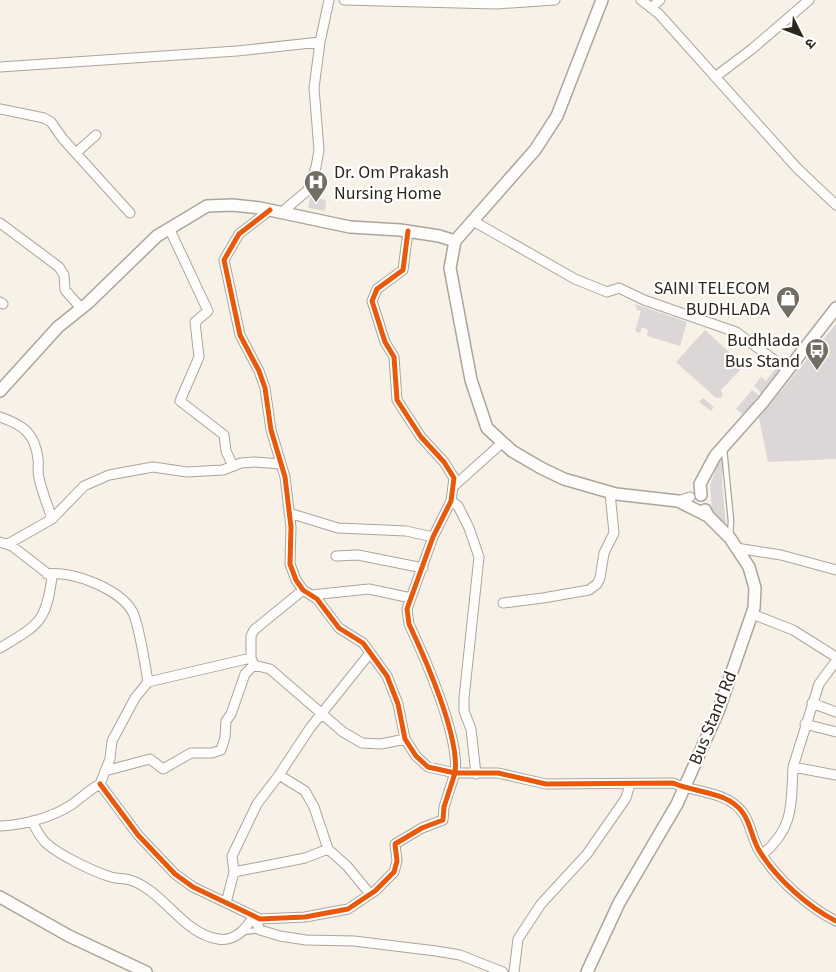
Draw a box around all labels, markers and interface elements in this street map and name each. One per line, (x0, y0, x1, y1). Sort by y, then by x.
north arrow (776, 10, 826, 60)
text: उ (799, 33, 820, 53)
place label: Dr. Om Prakash Nursing Home (334, 160, 449, 206)
hospital icon: Dr. Om Prakash Nursing Home (303, 169, 329, 203)
place label: SAINI TELECOM BUDHLADA (654, 276, 770, 322)
shop icon: SAINI TELECOM BUDHLADA (775, 285, 801, 319)
place label: Budhlada Bus Stand (725, 328, 800, 374)
bus stop icon: Budhlada Bus Stand (804, 337, 830, 371)
street label: Bus Stand Rd (683, 667, 743, 769)

